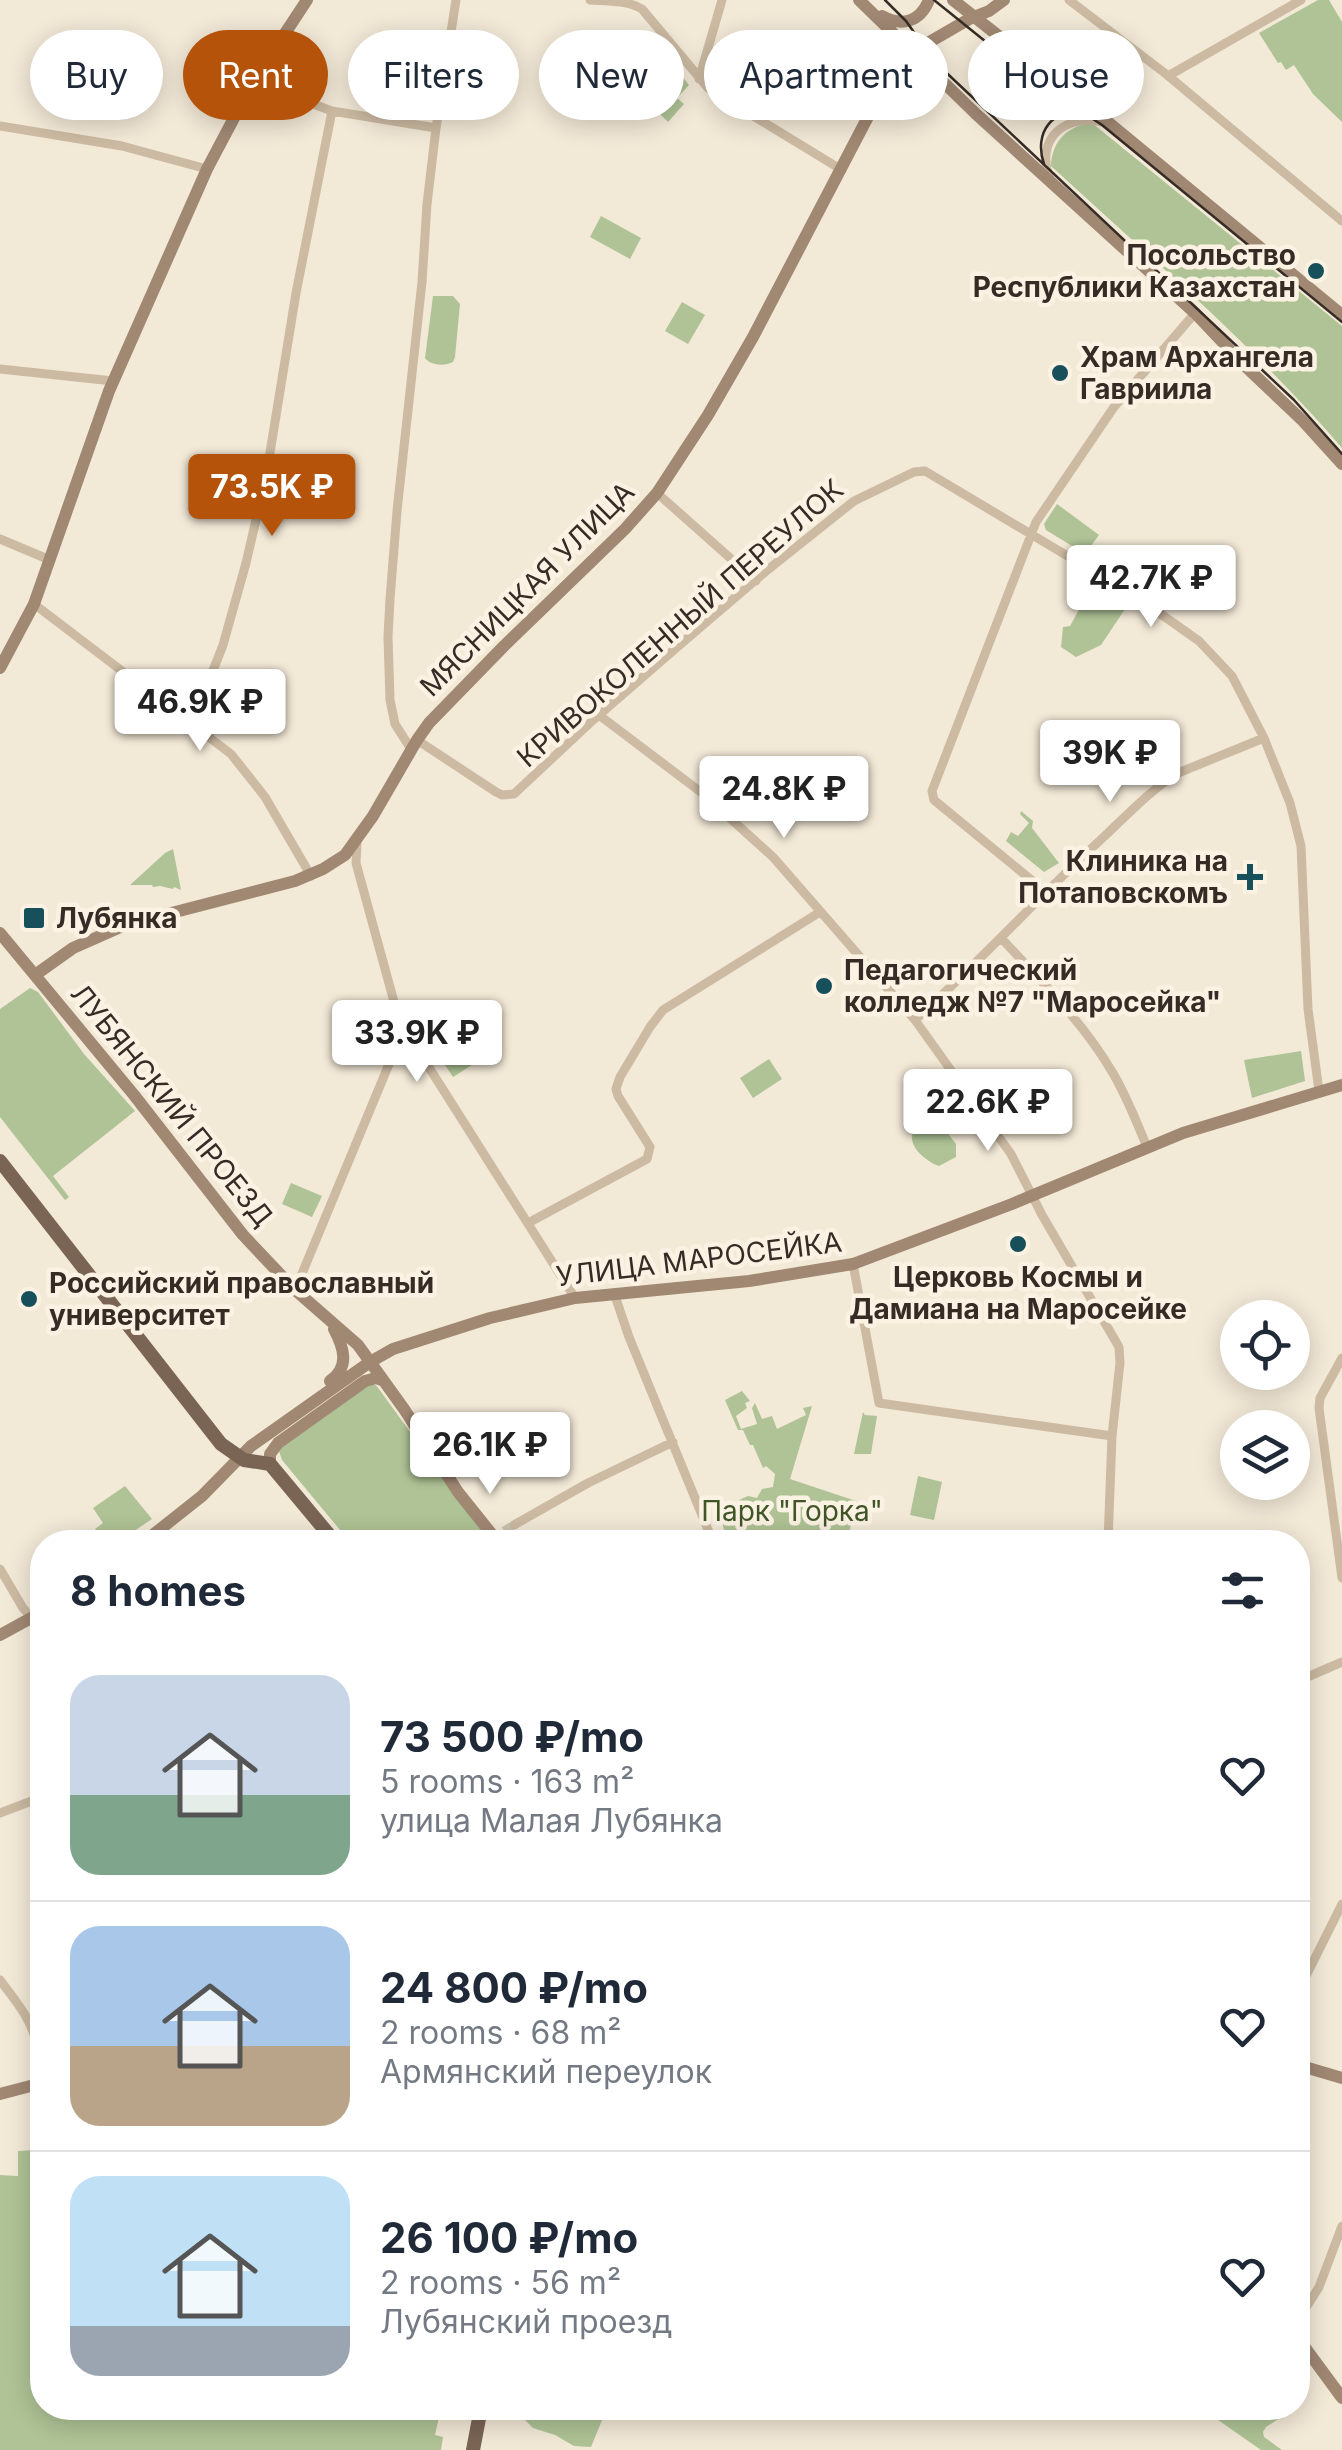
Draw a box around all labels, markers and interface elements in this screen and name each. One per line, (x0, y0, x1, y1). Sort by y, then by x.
chip: Buy (30, 30, 163, 120)
chip: Rent (183, 30, 328, 120)
chip: Filters (348, 30, 519, 120)
chip: New (539, 30, 684, 120)
chip: Apartment (704, 30, 948, 120)
chip: House (968, 30, 1144, 120)
place label: Посольство Республики Казахстан (973, 238, 1296, 304)
marker: Посольство Республики Казахстан (1305, 260, 1327, 282)
place label: Храм Архангела Гавриила (1080, 340, 1314, 406)
marker: Храм Архангела Гавриила (1049, 362, 1071, 384)
pin: 73.5K ₽ (180, 454, 364, 539)
text: 73.5K ₽ (210, 467, 334, 506)
street label: КРИВОКОЛЕННЫЙ ПЕРЕУЛОК (509, 471, 850, 774)
street label: МЯСНИЦКАЯ УЛИЦА (413, 475, 641, 703)
pin: 42.7K ₽ (1059, 545, 1243, 630)
text: 42.7K ₽ (1089, 558, 1213, 597)
pin: 46.9K ₽ (108, 669, 292, 754)
text: 46.9K ₽ (137, 682, 263, 721)
pin: 39K ₽ (1040, 720, 1180, 805)
text: 39K ₽ (1062, 733, 1158, 772)
pin: 24.8K ₽ (692, 756, 876, 841)
text: 24.8K ₽ (721, 769, 847, 808)
place label: Клиника на Потаповскомъ (1018, 844, 1228, 910)
marker: Клиника на Потаповскомъ (1237, 864, 1263, 890)
place label: Лубянка (56, 901, 177, 935)
marker: Лубянка (21, 905, 47, 931)
place label: Педагогический колледж №7 "Маросейка" (844, 953, 1221, 1019)
marker: Педагогический колледж №7 "Маросейка" (813, 975, 835, 997)
street label: ЛУБЯНСКИЙ ПРОЕЗД (64, 976, 281, 1233)
pin: 33.9K ₽ (325, 1000, 509, 1085)
text: 33.9K ₽ (354, 1013, 480, 1052)
pin: 22.6K ₽ (896, 1069, 1080, 1154)
text: 22.6K ₽ (925, 1082, 1051, 1121)
street label: УЛИЦА МАРОСЕЙКА (554, 1224, 844, 1293)
marker: Церковь Космы и Дамиана на Маросейке (1007, 1233, 1029, 1255)
place label: Церковь Космы и Дамиана на Маросейке (849, 1260, 1187, 1326)
place label: Российский православный университет (49, 1266, 434, 1332)
marker: Российский православный университет (18, 1288, 40, 1310)
map controls (1220, 1300, 1310, 1500)
button: locate (1220, 1300, 1310, 1390)
button: layers (1220, 1410, 1310, 1500)
pin: 26.1K ₽ (398, 1412, 582, 1497)
text: 26.1K ₽ (432, 1425, 548, 1464)
park label: Парк "Горка" (701, 1494, 883, 1528)
icon: filters (1215, 1563, 1270, 1618)
text: 8 homes (70, 1565, 246, 1616)
text: 73 500 ₽/mo (380, 1711, 644, 1762)
icon: home (150, 1715, 270, 1835)
icon: heart (1215, 1748, 1270, 1803)
text: 5 rooms · 163 m² (380, 1762, 634, 1801)
text: улица Малая Лубянка (380, 1801, 723, 1840)
text: 24 800 ₽/mo (380, 1962, 648, 2013)
icon: home (150, 1966, 270, 2086)
icon: heart (1215, 1999, 1270, 2054)
text: 2 rooms · 68 m² (380, 2013, 621, 2052)
text: Армянский переулок (380, 2052, 712, 2091)
text: 26 100 ₽/mo (380, 2212, 638, 2263)
icon: home (150, 2216, 270, 2336)
icon: heart (1215, 2249, 1270, 2304)
text: 2 rooms · 56 m² (380, 2263, 621, 2302)
text: Лубянский проезд (380, 2302, 672, 2341)

